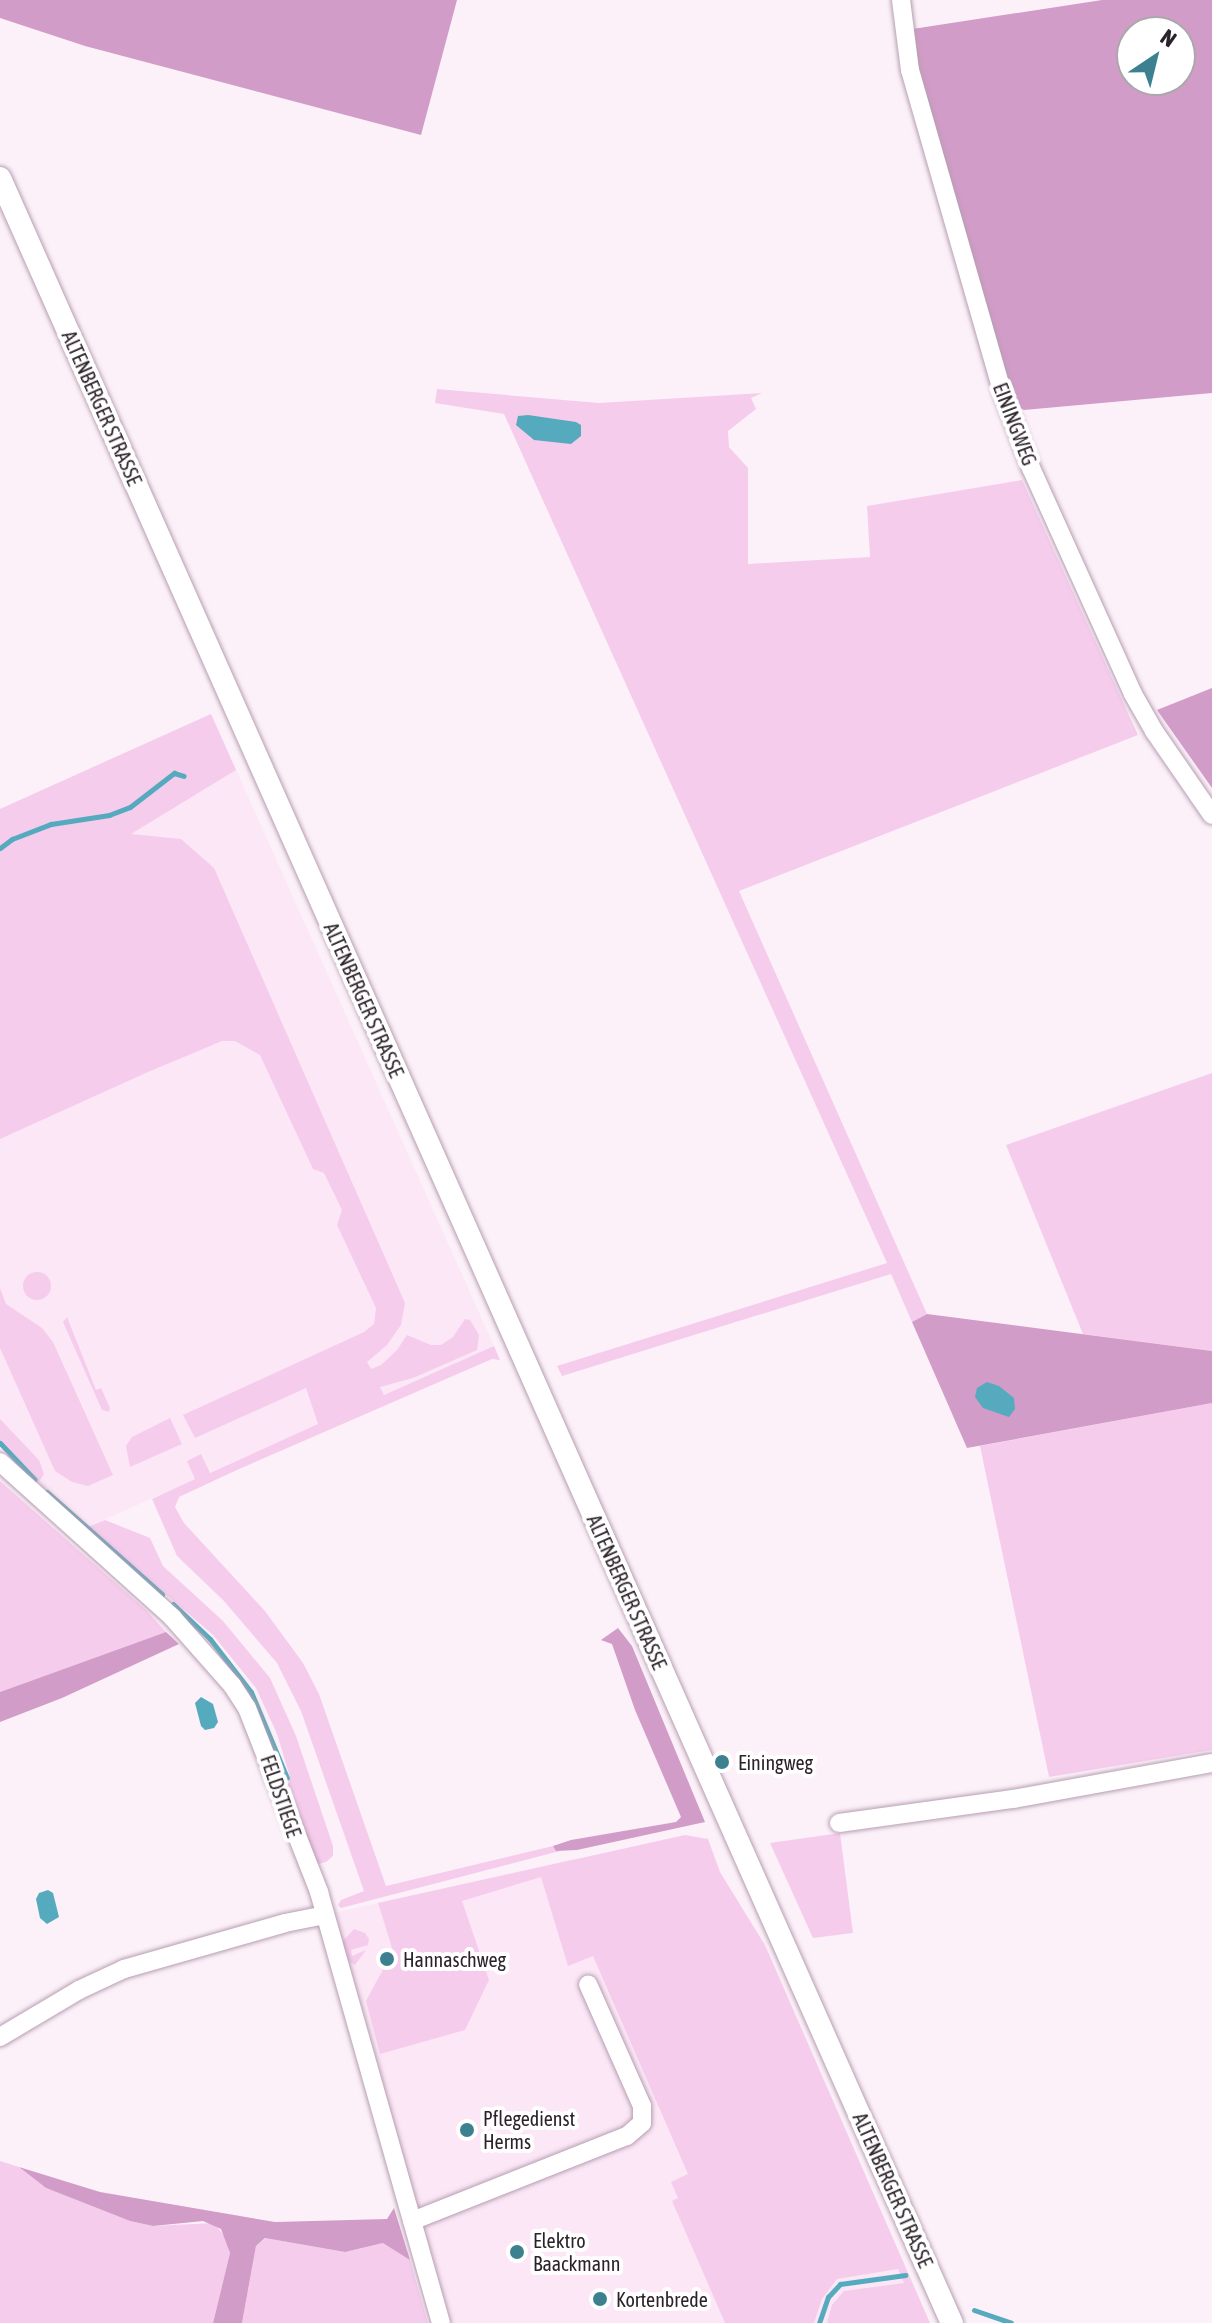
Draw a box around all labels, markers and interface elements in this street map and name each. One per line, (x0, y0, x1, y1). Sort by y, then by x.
north arrow (1116, 16, 1196, 96)
text: N (1156, 24, 1181, 52)
street label: ALTENBERGER STRASSE (57, 327, 147, 489)
street label: EININGWEG (988, 379, 1042, 469)
street label: ALTENBERGER STRASSE (319, 919, 409, 1081)
street label: ALTENBERGER STRASSE (582, 1511, 672, 1673)
place label: Einingweg (738, 1750, 813, 1774)
street label: FELDSTIEGE (256, 1752, 306, 1840)
marker: Einingweg (713, 1753, 731, 1771)
place label: Hannaschweg (403, 1947, 506, 1971)
marker: Hannaschweg (378, 1950, 396, 1968)
place label: Pflegedienst Herms (483, 2106, 575, 2153)
street label: ALTENBERGER STRASSE (848, 2109, 938, 2271)
marker: Pflegedienst Herms (458, 2121, 476, 2139)
place label: Elektro Baackmann (533, 2228, 620, 2275)
marker: Elektro Baackmann (508, 2243, 526, 2261)
place label: Kortenbrede (616, 2287, 708, 2311)
marker: Kortenbrede (591, 2290, 609, 2308)

